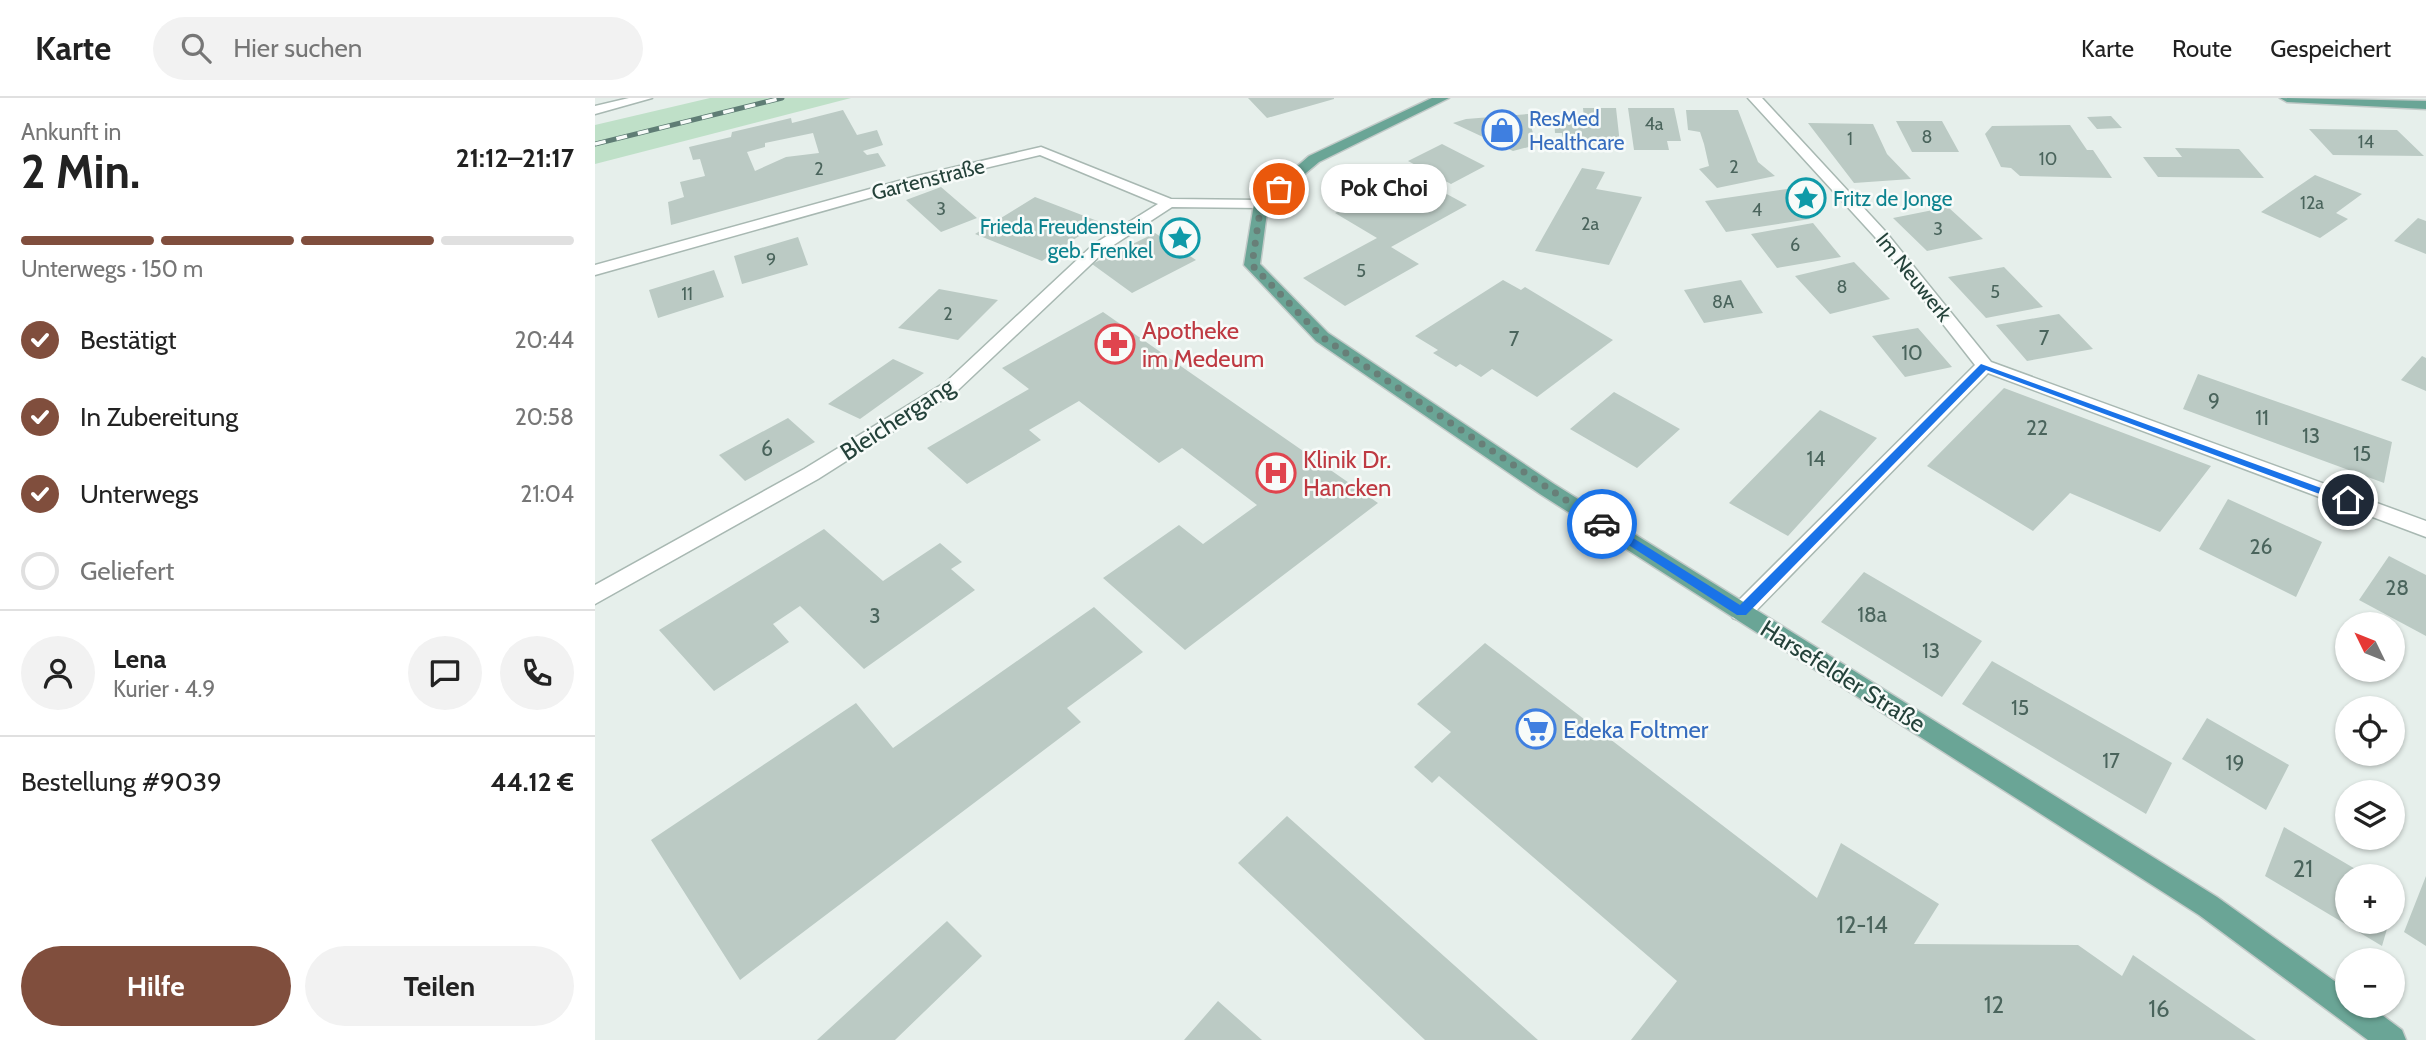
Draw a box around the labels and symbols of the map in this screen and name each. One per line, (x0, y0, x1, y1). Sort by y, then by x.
place label: ResMed Healthcare (1529, 106, 1625, 155)
shop icon: ResMed Healthcare (1481, 109, 1523, 151)
house number: 4a (1644, 113, 1664, 135)
house number: 8 (1922, 126, 1932, 148)
house number: 1 (1847, 128, 1853, 150)
house number: 14 (2358, 131, 2374, 153)
house number: 10 (2039, 148, 2057, 170)
street label: Gartenstraße (869, 153, 987, 205)
house number: 2 (1729, 156, 1739, 178)
house number: 2 (814, 158, 824, 180)
pin (1249, 159, 1309, 219)
callout: Pok Choi (1321, 164, 1447, 214)
place icon: Fritz de Jonge (1785, 177, 1827, 219)
place label: Fritz de Jonge (1833, 186, 1953, 211)
house number: 12a (2300, 192, 2324, 214)
house number: 3 (936, 198, 946, 220)
house number: 4 (1752, 199, 1762, 221)
house number: 2a (1581, 213, 1599, 235)
place label: Frieda Freudenstein geb. Frenkel (980, 214, 1153, 263)
place icon: Frieda Freudenstein geb. Frenkel (1159, 217, 1201, 259)
house number: 3 (1933, 218, 1943, 240)
street label: Im Neuwerk (1871, 228, 1958, 327)
house number: 6 (1790, 234, 1800, 256)
house number: 9 (766, 249, 776, 271)
house number: 5 (1356, 260, 1366, 282)
house number: 8 (1837, 276, 1847, 298)
house number: 5 (1990, 281, 2000, 303)
house number: 11 (681, 283, 693, 305)
house number: 8A (1712, 291, 1734, 313)
house number: 2 (943, 303, 953, 325)
place label: Apotheke im Medeum (1142, 316, 1264, 373)
pharmacy icon: Apotheke im Medeum (1094, 323, 1136, 365)
house number: 7 (2039, 325, 2050, 350)
house number: 7 (1509, 326, 1520, 351)
house number: 10 (1901, 340, 1923, 365)
street label: Bleichergang (835, 371, 960, 466)
house number: 9 (2208, 388, 2220, 413)
house number: 11 (2255, 405, 2269, 430)
house number: 22 (2026, 415, 2048, 440)
house number: 13 (2302, 423, 2320, 448)
house number: 6 (761, 436, 773, 461)
house number: 15 (2353, 441, 2371, 466)
place label: Klinik Dr. Hancken (1303, 445, 1391, 502)
house number: 14 (1807, 446, 1825, 471)
hospital icon: Klinik Dr. Hancken (1255, 452, 1297, 494)
pin (2318, 470, 2378, 530)
courier (1567, 489, 1637, 559)
house number: 26 (2250, 534, 2273, 559)
house number: 28 (2385, 575, 2409, 600)
house number: 18a (1857, 602, 1887, 627)
house number: 3 (869, 603, 881, 628)
north arrow (2335, 612, 2405, 682)
street label: Harsefelder Straße (1755, 614, 1931, 738)
house number: 13 (1922, 638, 1940, 663)
house number: 15 (2011, 695, 2029, 720)
supermarket icon: Edeka Foltmer (1515, 708, 1557, 750)
place label: Edeka Foltmer (1563, 715, 1709, 744)
house number: 17 (2102, 748, 2120, 773)
house number: 19 (2226, 750, 2244, 775)
house number: 21 (2293, 854, 2313, 883)
house number: 12-14 (1836, 910, 1888, 939)
house number: 12 (1984, 990, 2004, 1019)
house number: 16 (2148, 994, 2170, 1023)

